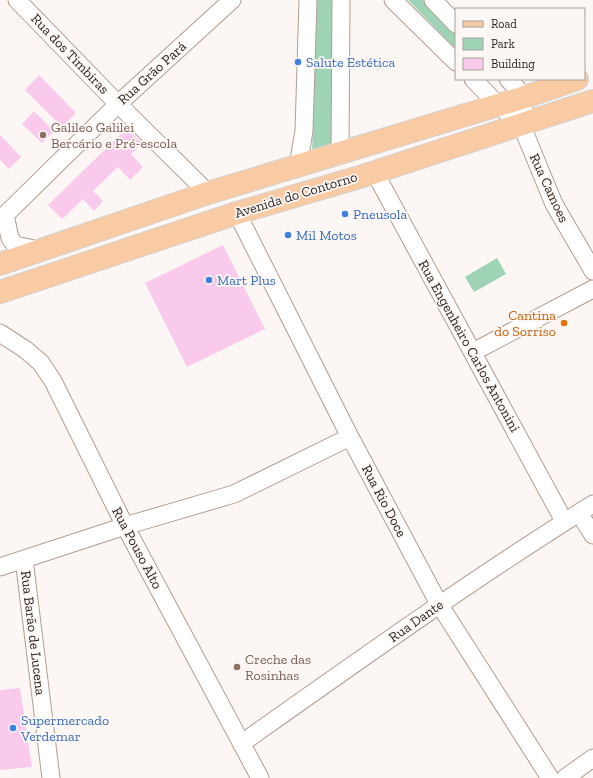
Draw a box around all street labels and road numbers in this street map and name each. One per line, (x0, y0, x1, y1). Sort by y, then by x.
street label: Rua dos Timbiras (27, 10, 113, 98)
street label: Rua Grão Pará (114, 38, 190, 108)
street label: Rua Camoes (526, 151, 572, 225)
street label: Avenida do Contorno (233, 168, 359, 222)
street label: Rua Engenheiro Carlos Antonini (414, 257, 524, 435)
street label: Rua Rio Doce (358, 462, 410, 540)
street label: Rua Pouso Alto (108, 504, 166, 592)
street label: Rua Barão de Lucena (17, 570, 49, 696)
street label: Rua Dante (385, 596, 447, 646)

